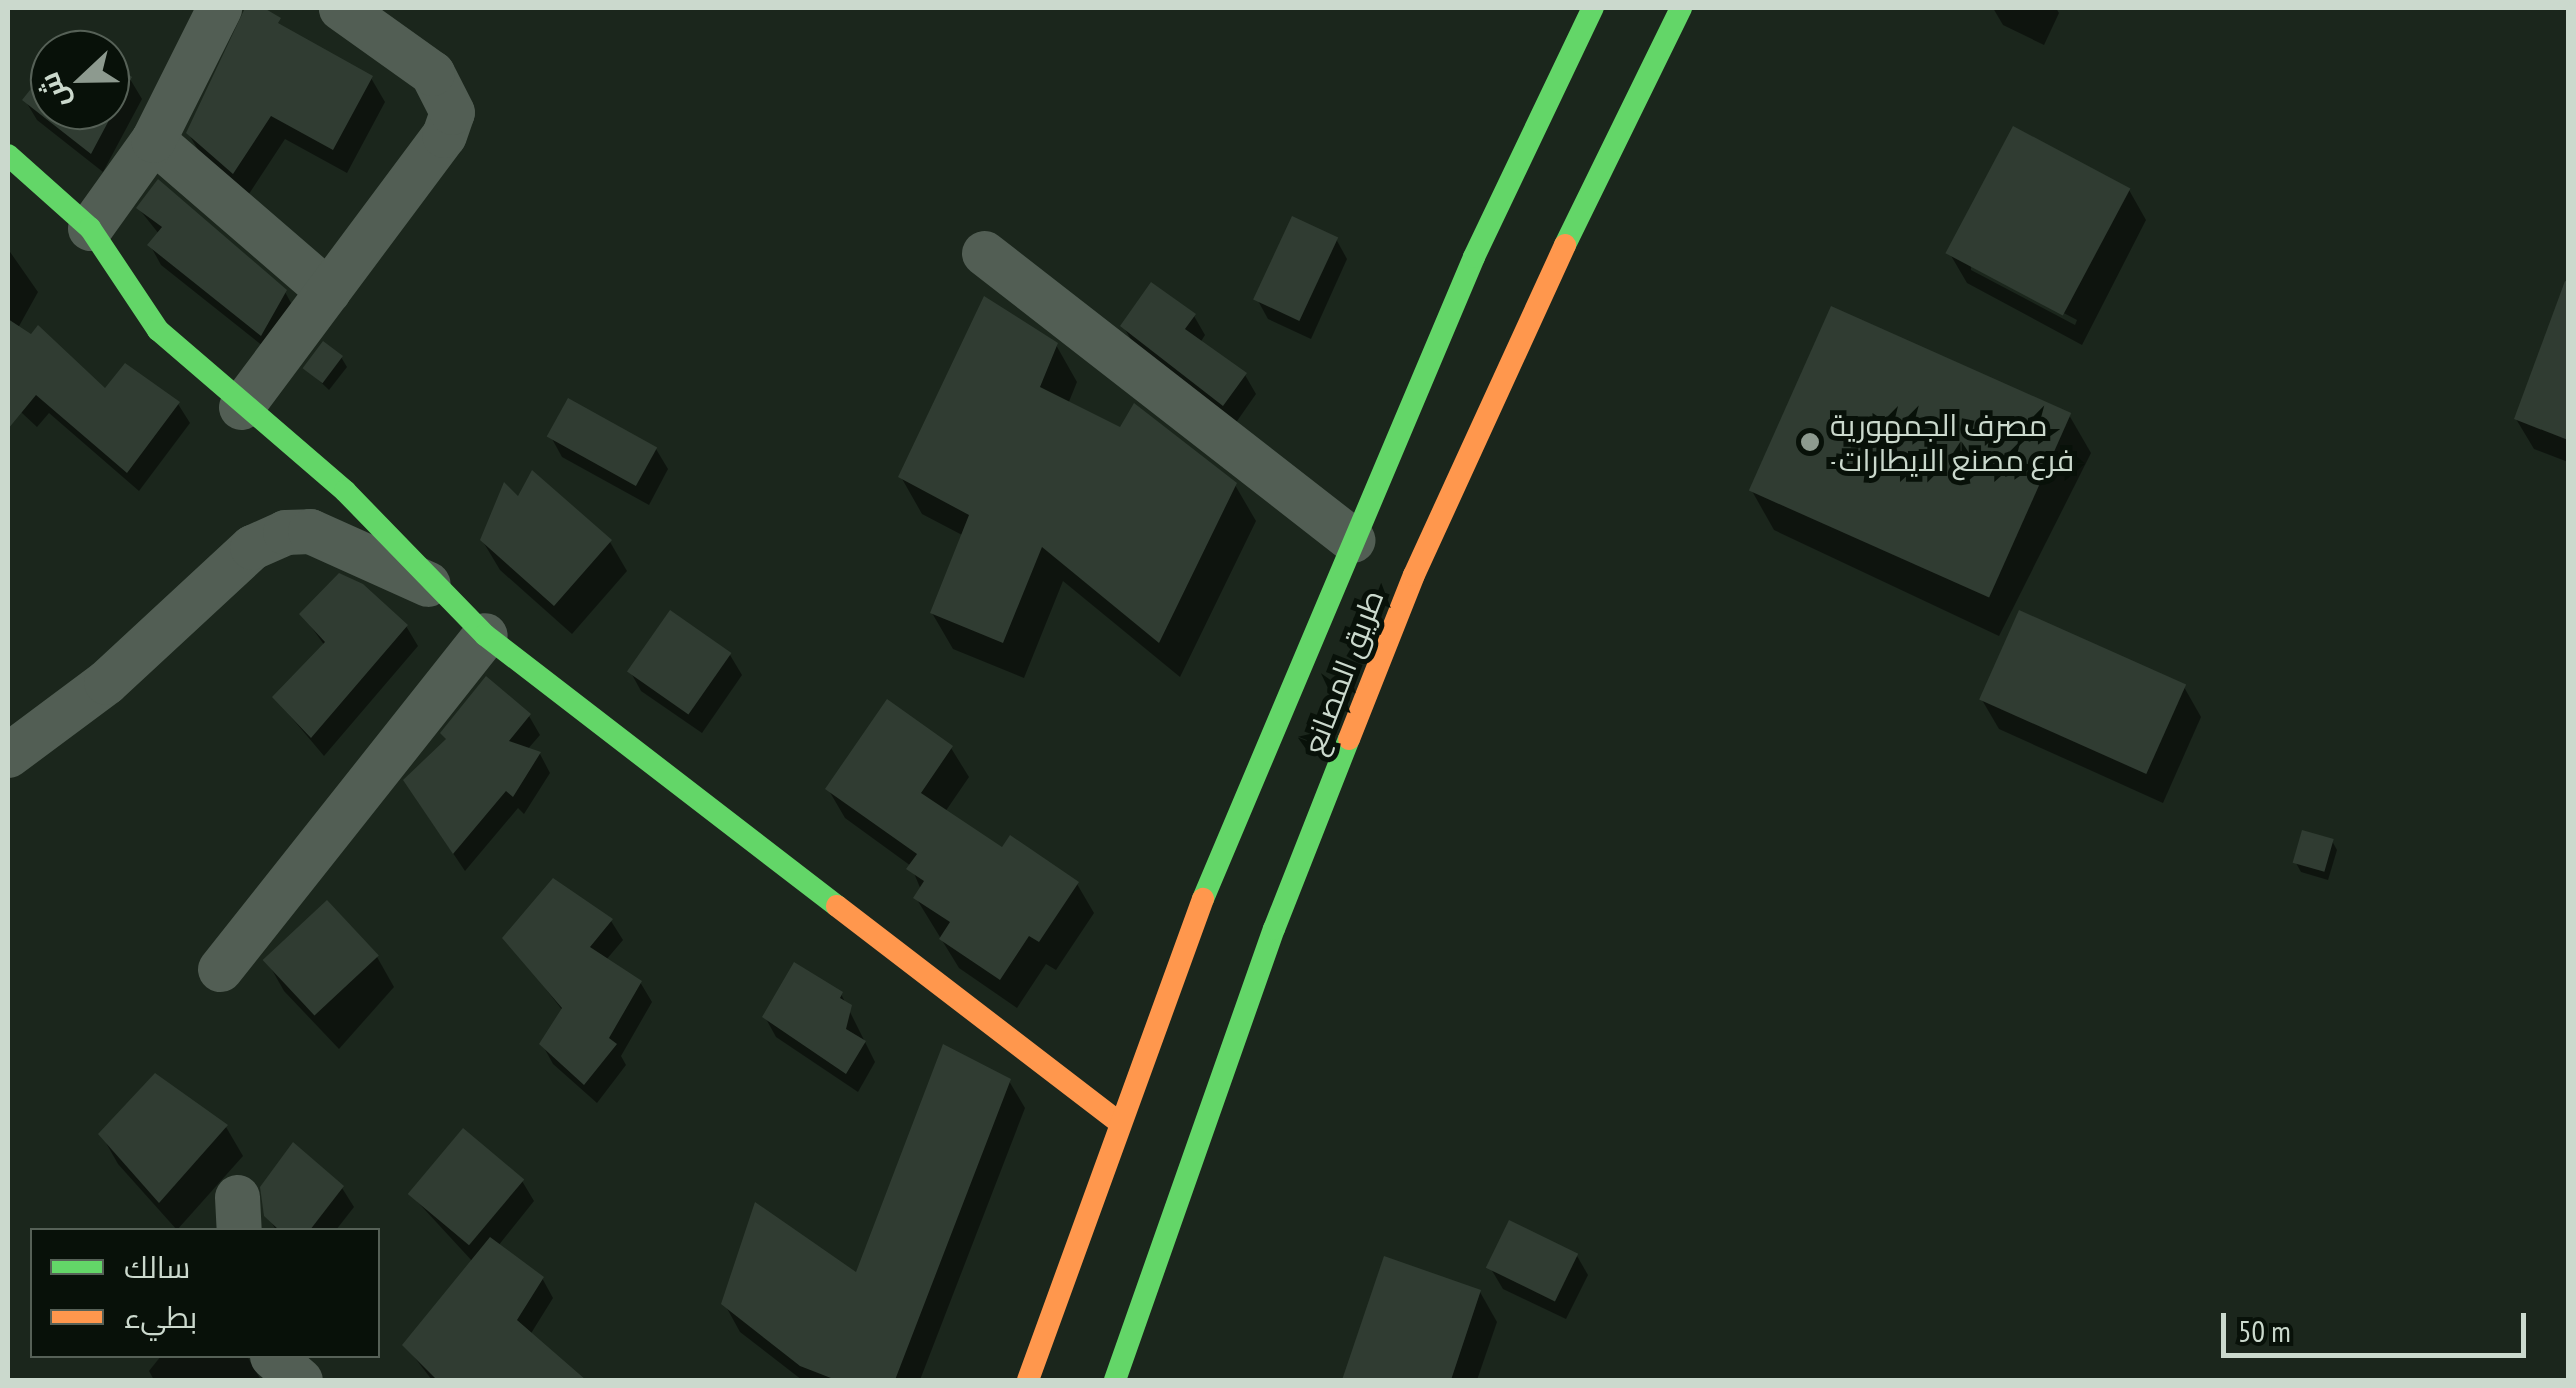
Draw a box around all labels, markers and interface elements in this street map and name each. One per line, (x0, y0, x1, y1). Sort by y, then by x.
north arrow (30, 30, 130, 130)
text: ش (30, 67, 77, 114)
place label: مصرف الجمهورية -فرع مصنع الايطارات (1830, 407, 2074, 478)
marker: مصرف الجمهورية -فرع مصنع الايطارات (1799, 431, 1821, 453)
street label: طريق المصانع (1295, 585, 1391, 759)
legend (30, 1228, 380, 1358)
text: سالك (124, 1247, 190, 1286)
scale bar (2226, 1293, 2531, 1355)
text: بطيء (124, 1297, 197, 1336)
text: 50 m (2238, 1311, 2291, 1350)

